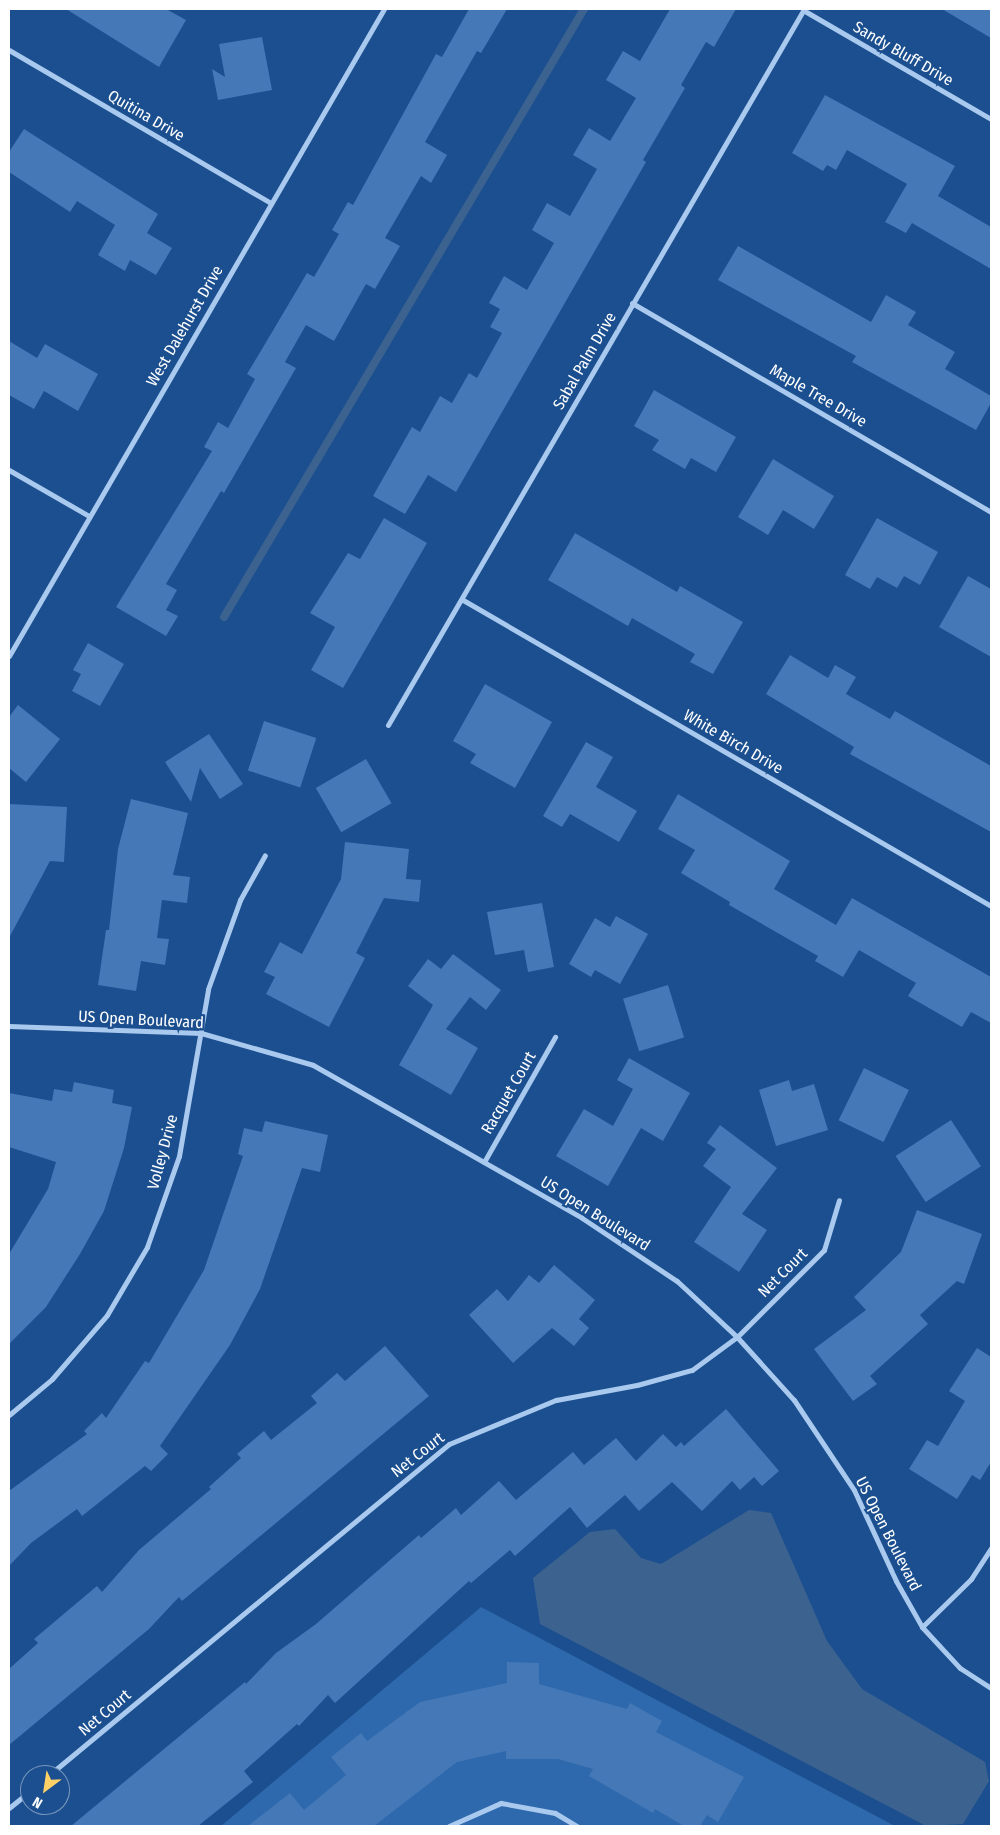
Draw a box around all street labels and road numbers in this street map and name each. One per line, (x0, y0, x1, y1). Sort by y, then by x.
street label: Sandy Bluff Drive (850, 18, 956, 90)
street label: Quitina Drive (104, 86, 188, 146)
street label: West Dalehurst Drive (143, 262, 227, 390)
street label: Sabal Palm Drive (549, 309, 621, 413)
street label: Maple Tree Drive (766, 360, 870, 432)
street label: White Birch Drive (680, 706, 786, 778)
street label: US Open Boulevard (78, 1007, 204, 1033)
street label: Racquet Court (478, 1048, 540, 1138)
street label: Volley Drive (144, 1112, 182, 1192)
street label: US Open Boulevard (537, 1173, 653, 1255)
street label: Net Court (754, 1244, 812, 1302)
street label: Net Court (388, 1428, 448, 1482)
street label: US Open Boulevard (851, 1474, 925, 1594)
street label: Net Court (75, 1686, 135, 1740)

